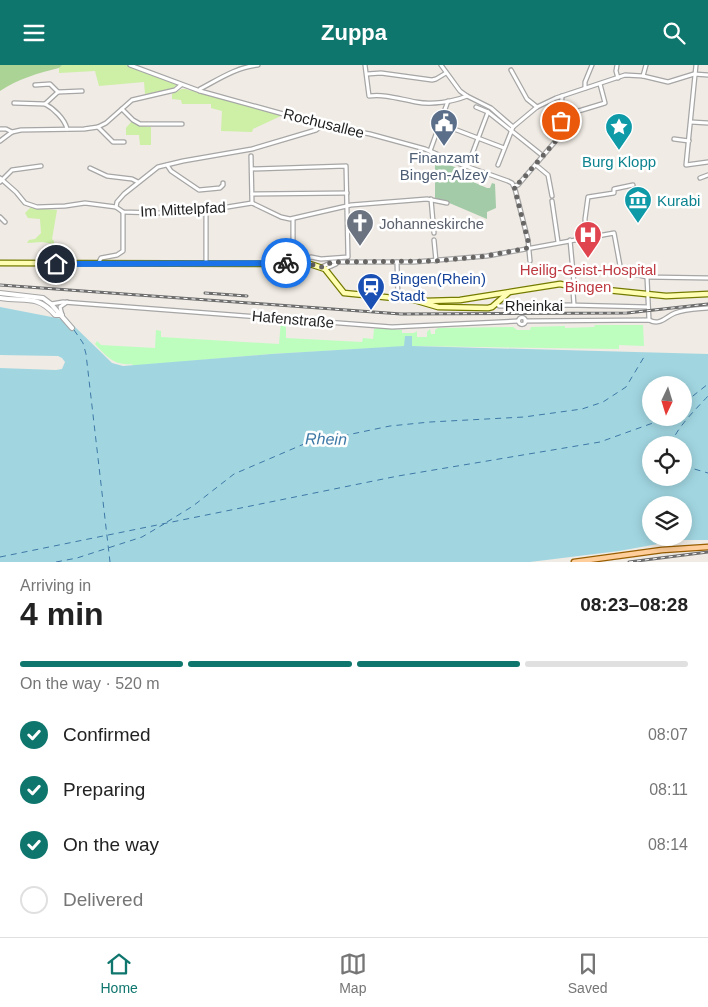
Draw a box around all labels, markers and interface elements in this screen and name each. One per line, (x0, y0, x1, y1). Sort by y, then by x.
icon: menu (20, 19, 48, 47)
icon: search (660, 19, 688, 47)
text: Zuppa (321, 20, 387, 45)
pin (540, 100, 582, 142)
street label: Rochusallee (282, 105, 366, 141)
icon: bag (547, 107, 575, 135)
public building icon: Finanzamt Bingen-Alzey (429, 108, 459, 147)
place icon: Burg Klopp (604, 112, 634, 151)
place label: Finanzamt Bingen-Alzey (400, 149, 489, 183)
place label: Burg Klopp (582, 153, 656, 170)
museum icon: Kurabi (623, 185, 653, 224)
place label: Kurabi (657, 192, 700, 209)
street label: Im Mittelpfad (140, 198, 226, 220)
church icon: Johanneskirche (345, 208, 375, 247)
place label: Johanneskirche (379, 215, 484, 232)
hospital icon: Heilig-Geist-Hospital Bingen (573, 220, 603, 259)
courier (261, 238, 311, 288)
pin (35, 243, 77, 285)
icon: bike (272, 249, 300, 277)
icon: home (42, 250, 70, 278)
place label: Heilig-Geist-Hospital Bingen (520, 261, 656, 295)
place label: Bingen(Rhein) Stadt (390, 270, 486, 304)
station icon: Bingen(Rhein) Stadt (356, 272, 386, 311)
street label: Rheinkai (505, 297, 563, 314)
street label: Hafenstraße (251, 307, 335, 331)
north arrow (642, 376, 692, 426)
map controls (642, 376, 692, 546)
water label: Rhein (305, 430, 347, 448)
button: locate (642, 436, 692, 486)
button: layers (642, 496, 692, 546)
text: Arriving in (20, 577, 91, 594)
text: 08:23–08:28 (580, 594, 688, 615)
text: 4 min (20, 596, 104, 632)
text: On the way · 520 m (20, 675, 160, 692)
icon: check (20, 721, 48, 749)
text: Confirmed (63, 724, 151, 745)
text: 08:07 (648, 726, 688, 743)
icon: check (20, 776, 48, 804)
text: Preparing (63, 779, 145, 800)
text: 08:11 (649, 781, 688, 798)
icon: check (20, 831, 48, 859)
text: On the way (63, 834, 159, 855)
text: 08:14 (648, 836, 688, 853)
text: Delivered (63, 889, 143, 910)
tab: Home (100, 950, 138, 996)
tab: Map (339, 950, 367, 996)
tab: Saved (568, 950, 607, 996)

